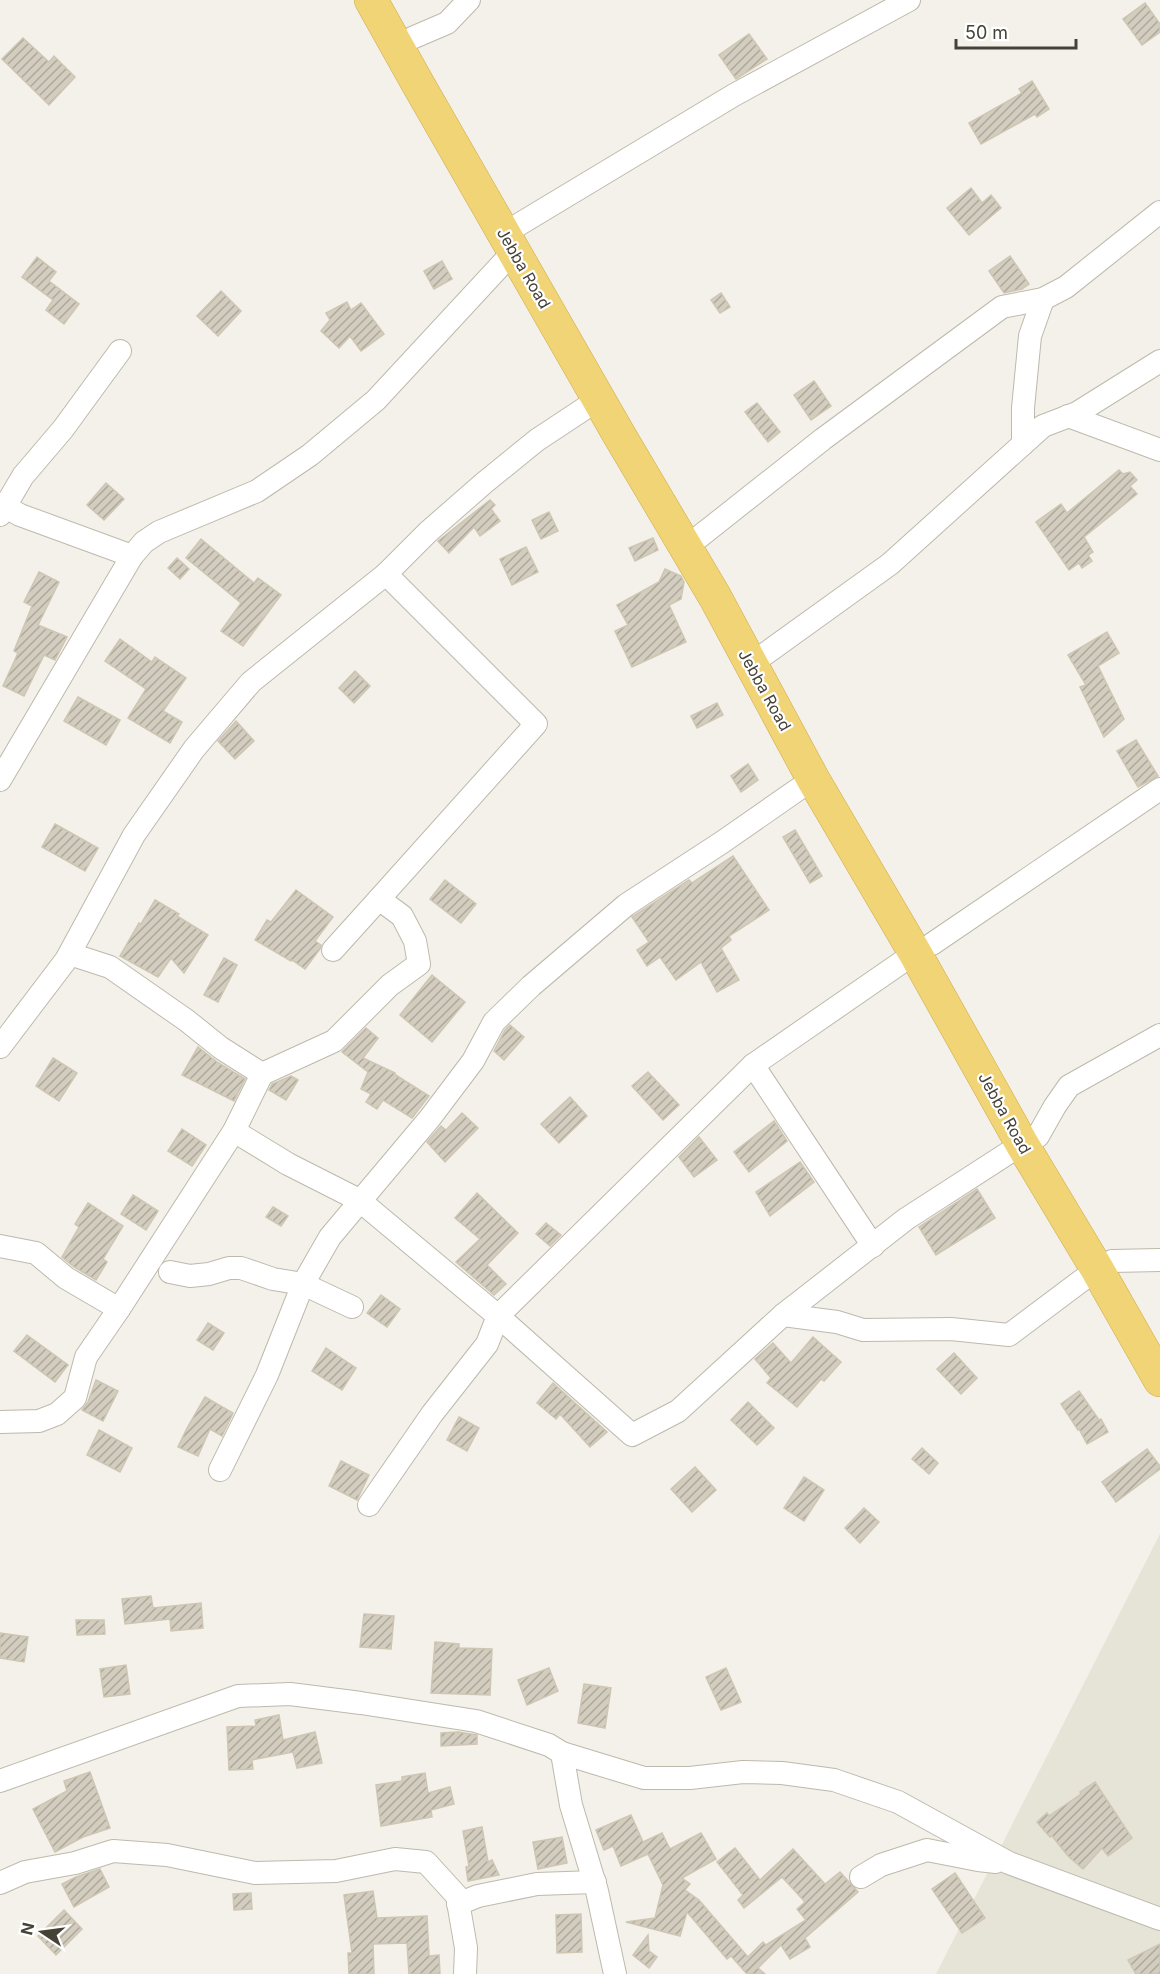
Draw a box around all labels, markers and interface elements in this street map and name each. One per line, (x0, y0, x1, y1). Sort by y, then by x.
scale bar (956, 12, 1076, 50)
text: 50 m (965, 22, 1008, 43)
street label: Jebba Road (493, 224, 555, 312)
street label: Jebba Road (734, 646, 796, 734)
street label: Jebba Road (974, 1069, 1036, 1157)
north arrow (12, 1902, 72, 1962)
text: N (16, 1920, 39, 1937)

